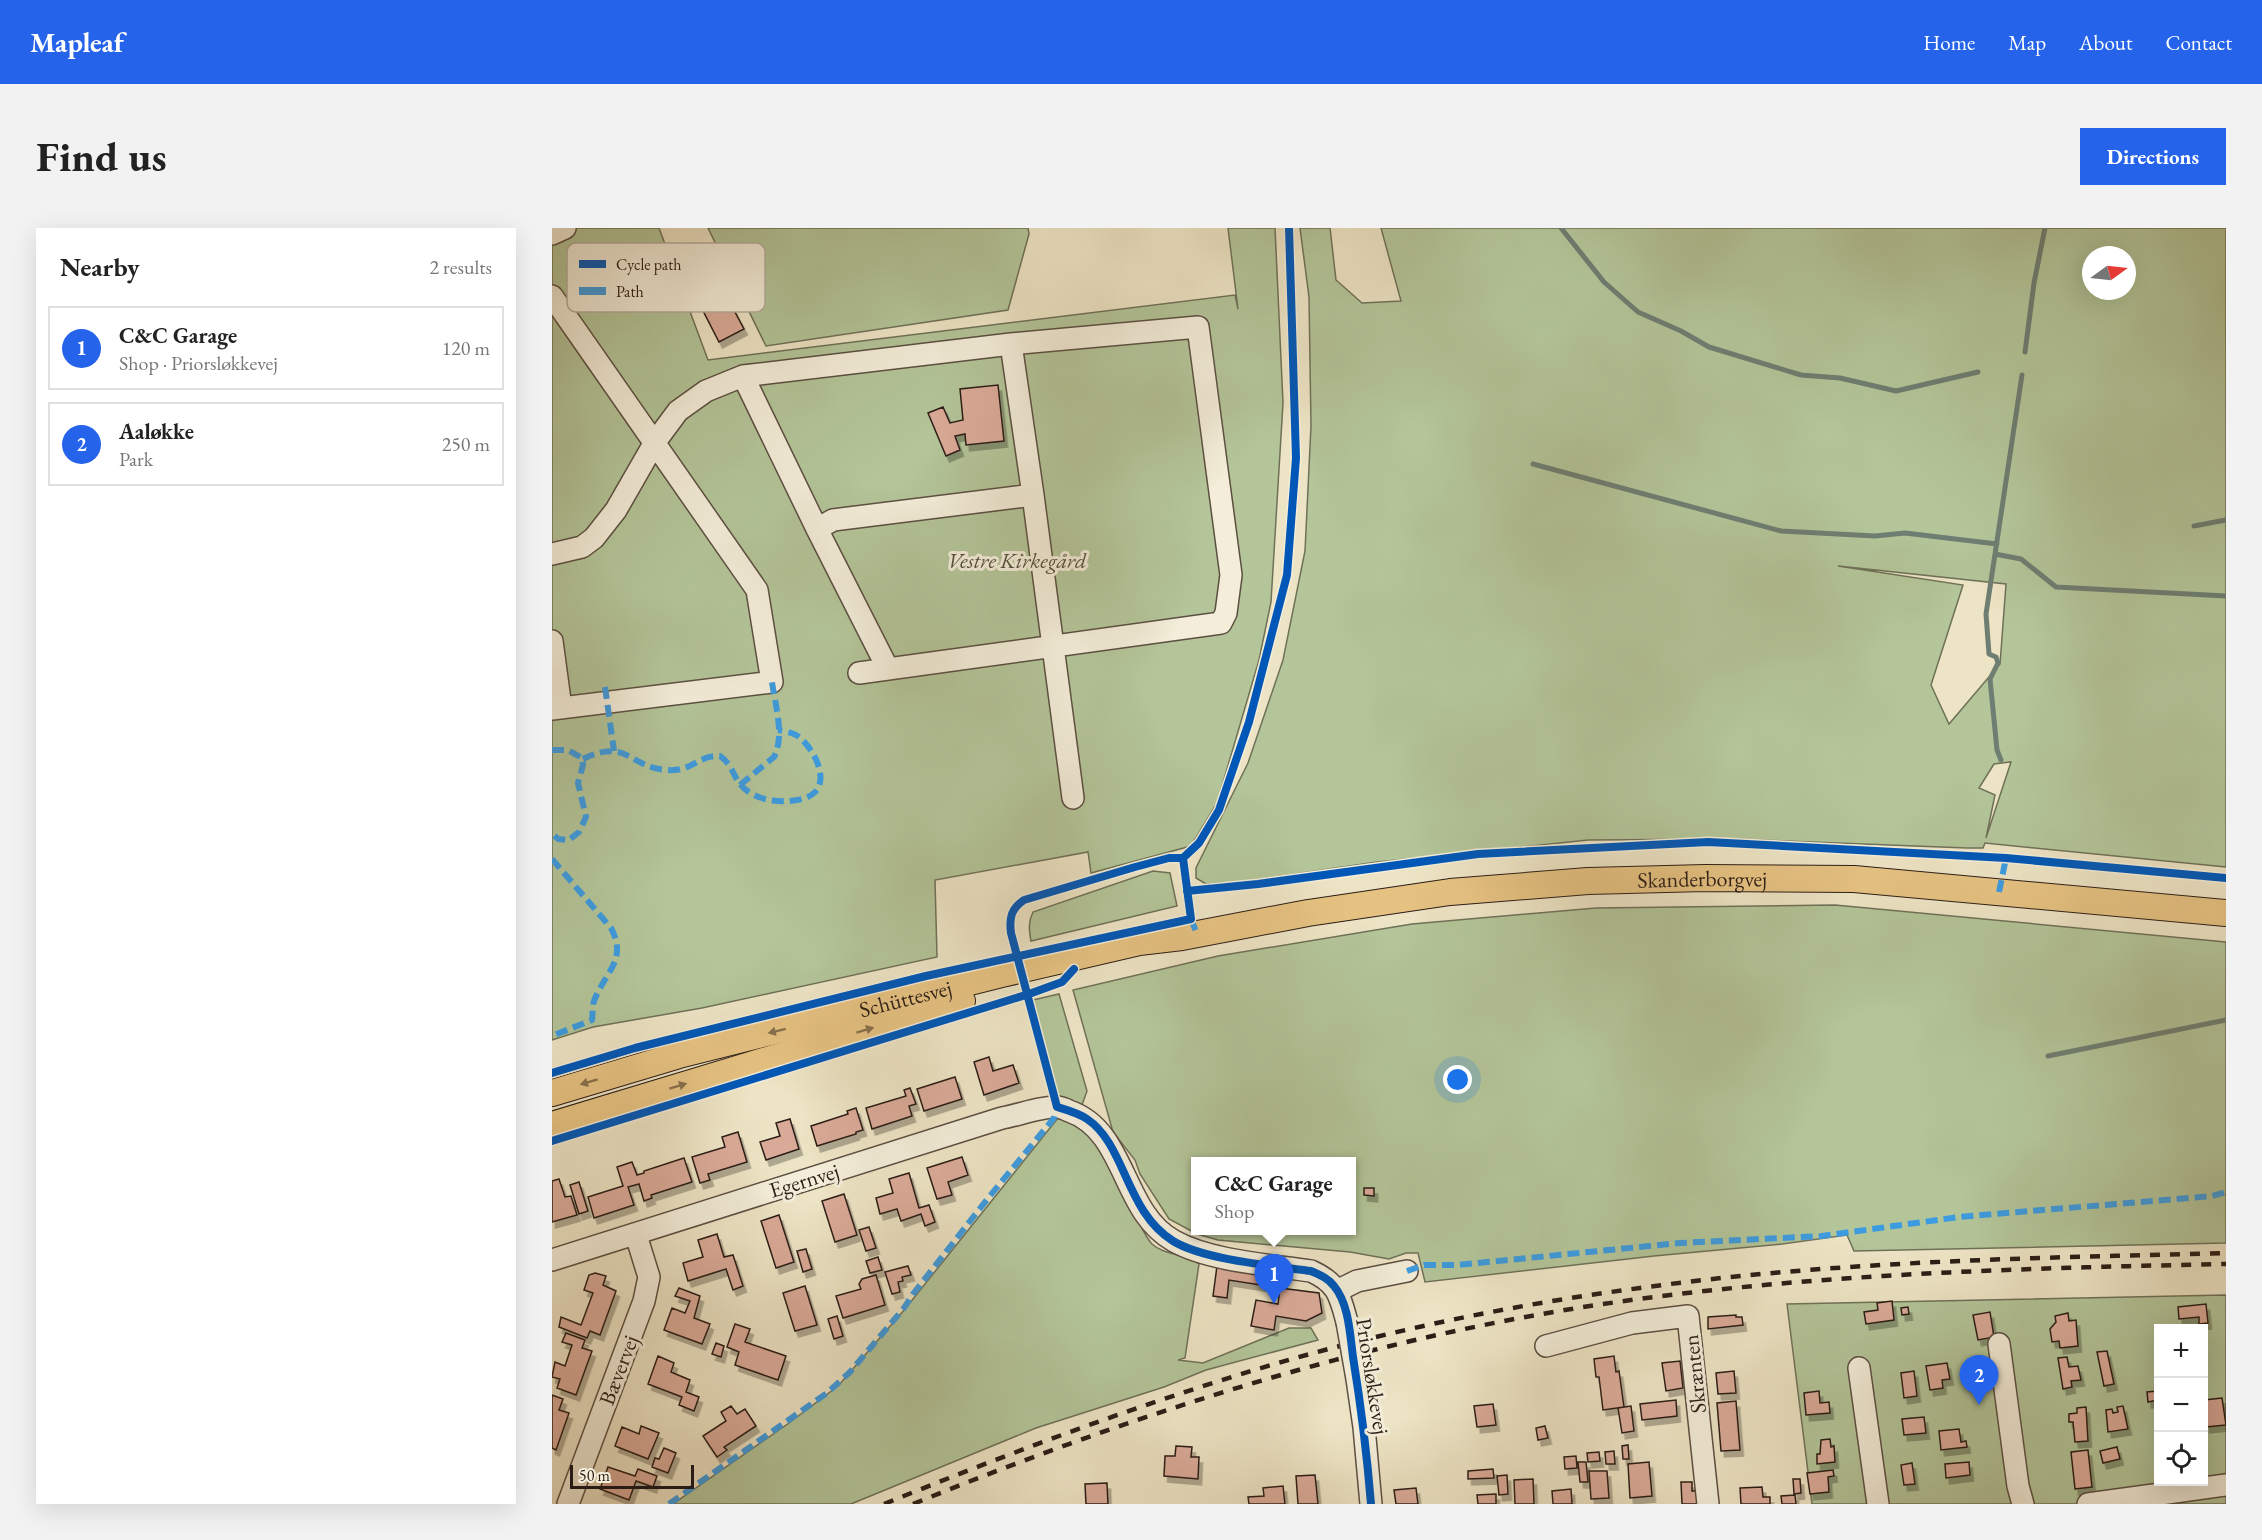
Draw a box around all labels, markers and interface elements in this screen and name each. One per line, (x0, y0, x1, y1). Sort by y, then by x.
text: Mapleaf (30, 24, 124, 60)
text: Home (1923, 29, 1975, 56)
text: Map (2008, 29, 2046, 56)
text: About (2079, 29, 2132, 56)
text: Contact (2165, 29, 2232, 56)
button: Directions (2080, 128, 2226, 185)
text: Find us (36, 129, 167, 184)
legend (567, 243, 765, 312)
north arrow (2082, 246, 2136, 300)
text: Nearby (60, 250, 140, 284)
text: 2 results (429, 254, 492, 280)
text: Cycle path (616, 254, 681, 275)
text: Path (616, 281, 644, 302)
text: C&C Garage (119, 321, 237, 350)
text: 1 (76, 335, 87, 361)
text: 120 m (442, 335, 490, 361)
text: Shop · Priorsløkkevej (119, 350, 278, 376)
text: Aaløkke (119, 417, 194, 446)
text: 2 (76, 431, 87, 457)
text: 250 m (442, 431, 490, 457)
text: Park (119, 446, 153, 472)
park label: Vestre Kirkegård (948, 546, 1087, 575)
street label: Skanderborgvej (1637, 864, 1767, 895)
street label: Schüttesvej (856, 973, 955, 1024)
one-way arrow (856, 1025, 874, 1034)
one-way arrow (768, 1026, 786, 1036)
your location (1443, 1065, 1472, 1094)
one-way arrow (580, 1078, 598, 1087)
one-way arrow (669, 1081, 687, 1090)
street label: Egernvej (766, 1156, 843, 1205)
popup (1191, 1157, 1356, 1235)
text: C&C Garage (1214, 1169, 1333, 1198)
text: Shop (1214, 1198, 1254, 1224)
pin: 1 (1254, 1254, 1294, 1304)
street label: Priorsløkkevej (1349, 1316, 1396, 1436)
map controls (2154, 1324, 2208, 1486)
button: + (2154, 1324, 2208, 1378)
street label: Bævervej (592, 1331, 645, 1409)
street label: Skrænten (1676, 1333, 1713, 1415)
pin: 2 (1960, 1356, 1998, 1405)
button: − (2154, 1378, 2208, 1432)
button: locate (2154, 1432, 2208, 1486)
scale bar (570, 1462, 694, 1490)
text: 50 m (579, 1465, 610, 1486)

